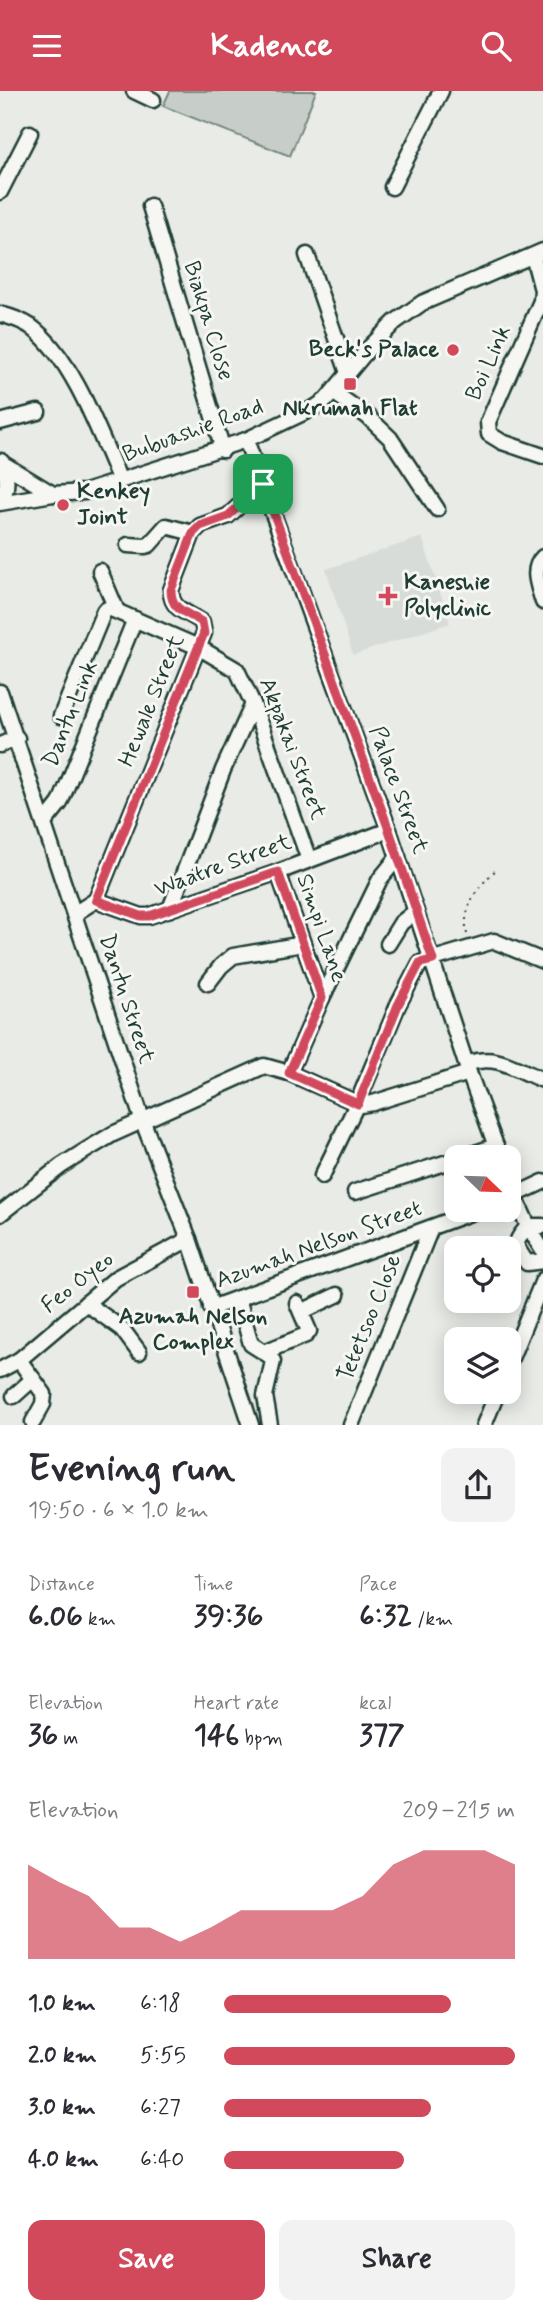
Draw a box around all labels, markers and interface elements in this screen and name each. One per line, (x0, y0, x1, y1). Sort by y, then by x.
text: Kadence (211, 25, 332, 67)
icon: menu (28, 27, 66, 65)
icon: search (477, 27, 515, 65)
street label: Biakpa Close (176, 258, 240, 384)
street label: Boi Link (459, 320, 519, 406)
place label: Beck's Palace (309, 335, 439, 365)
marker: Beck's Palace (445, 342, 461, 358)
marker: Nkrumah Flat (342, 376, 358, 392)
street label: Bubuashie Road (119, 392, 267, 470)
place label: Nkrumah Flat (282, 394, 418, 424)
pin (233, 454, 293, 514)
icon: arrive (244, 465, 282, 503)
place label: Kenkey Joint (77, 477, 150, 533)
marker: Kenkey Joint (55, 497, 71, 513)
place label: Kaneshie Polyclinic (404, 568, 492, 624)
marker: Kaneshie Polyclinic (378, 586, 398, 606)
street label: Hewale Street (112, 630, 192, 771)
street label: Dantu Link (36, 656, 106, 772)
street label: Akpakai Street (251, 674, 333, 825)
street label: Palace Street (361, 722, 435, 858)
street label: Waatre Street (150, 827, 296, 905)
street label: Simpi Lane (288, 870, 354, 986)
street label: Dantu Street (91, 930, 161, 1068)
north arrow (444, 1145, 522, 1221)
map controls (444, 1145, 521, 1404)
street label: Azumah Nelson Street (212, 1194, 426, 1296)
button: locate (444, 1236, 521, 1313)
street label: Feo Oyeo (35, 1245, 121, 1321)
street label: Tetetsoo Close (331, 1250, 409, 1386)
marker: Azumah Nelson Complex (185, 1284, 201, 1300)
place label: Azumah Nelson Complex (119, 1302, 267, 1358)
button: layers (444, 1327, 521, 1404)
text: Evening run (28, 1445, 235, 1494)
button: share (441, 1448, 515, 1522)
text: 19:50 · 6 × 1.0 km (28, 1496, 209, 1526)
text: Distance (28, 1572, 95, 1597)
text: Time (194, 1572, 233, 1597)
text: Pace (359, 1572, 397, 1597)
text: 6.06 (28, 1597, 83, 1636)
text: 39:36 (194, 1597, 263, 1636)
text: 6:32 (359, 1597, 412, 1636)
text: km (83, 1607, 116, 1632)
text: /km (412, 1607, 453, 1632)
text: Elevation (28, 1691, 103, 1716)
text: Heart rate (194, 1691, 279, 1716)
text: kcal (359, 1691, 391, 1716)
text: 36 (28, 1716, 58, 1755)
text: 146 (194, 1716, 239, 1755)
text: 377 (359, 1716, 405, 1755)
text: m (58, 1726, 78, 1751)
text: bpm (239, 1726, 283, 1751)
text: Elevation (28, 1796, 119, 1826)
text: 209–215 m (402, 1796, 515, 1826)
text: 1.0 km (28, 1989, 96, 2019)
text: 6:18 (140, 1989, 181, 2019)
text: 2.0 km (28, 2041, 97, 2071)
text: 5:55 (140, 2041, 186, 2071)
text: 3.0 km (28, 2093, 96, 2123)
text: 6:27 (140, 2093, 181, 2123)
text: 4.0 km (28, 2145, 99, 2175)
text: 6:40 (140, 2145, 184, 2175)
button: Save (28, 2220, 265, 2300)
button: Share (279, 2220, 515, 2300)

